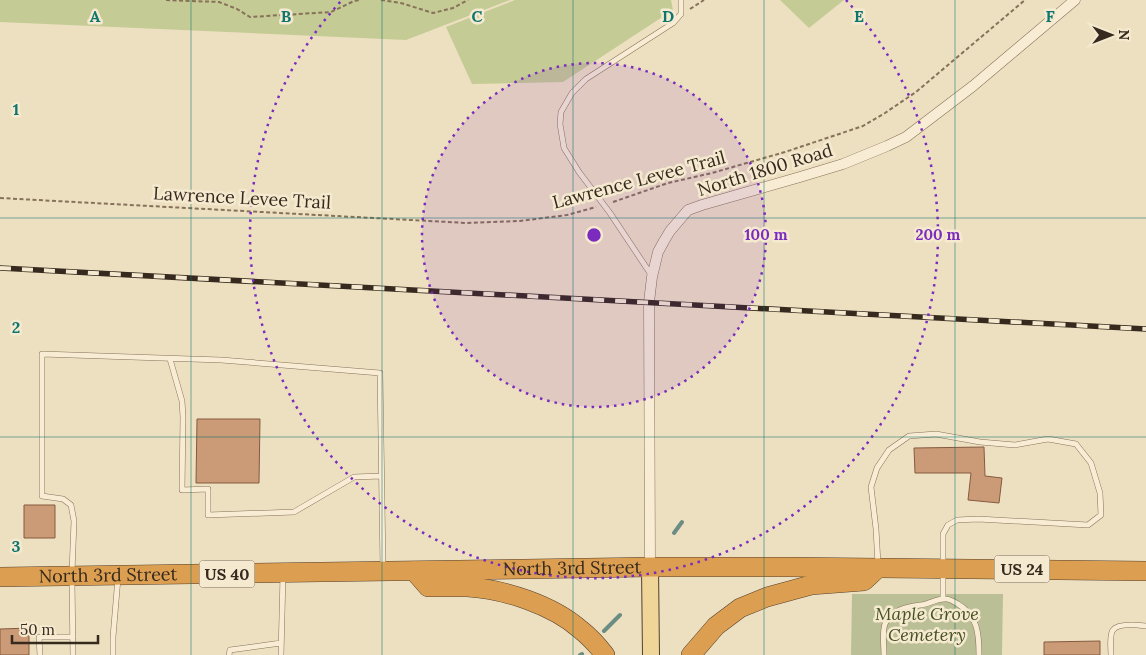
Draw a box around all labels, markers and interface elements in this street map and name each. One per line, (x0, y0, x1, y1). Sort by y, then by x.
text: A (90, 6, 101, 26)
text: B (281, 6, 292, 26)
text: C (471, 6, 483, 26)
text: D (662, 6, 674, 26)
text: E (854, 6, 864, 26)
text: F (1045, 6, 1055, 26)
north arrow (1086, 10, 1136, 60)
text: N (1115, 30, 1133, 41)
text: 1 (13, 99, 19, 119)
street label: North 1800 Road (695, 138, 835, 201)
street label: Lawrence Levee Trail (550, 145, 728, 214)
street label: Lawrence Levee Trail (153, 181, 332, 214)
text: 100 m (745, 225, 788, 244)
text: 200 m (916, 225, 961, 244)
centre of rings (585, 226, 603, 244)
text: 2 (12, 317, 20, 337)
text: 3 (12, 536, 21, 556)
street label: North 3rd Street (502, 555, 642, 580)
road number: US 24 (994, 556, 1050, 582)
road number: US 40 (200, 560, 254, 588)
street label: North 3rd Street (38, 562, 178, 587)
park label: Maple Grove Cemetery (875, 602, 979, 646)
scale bar (12, 612, 99, 644)
text: 50 m (20, 620, 55, 639)

